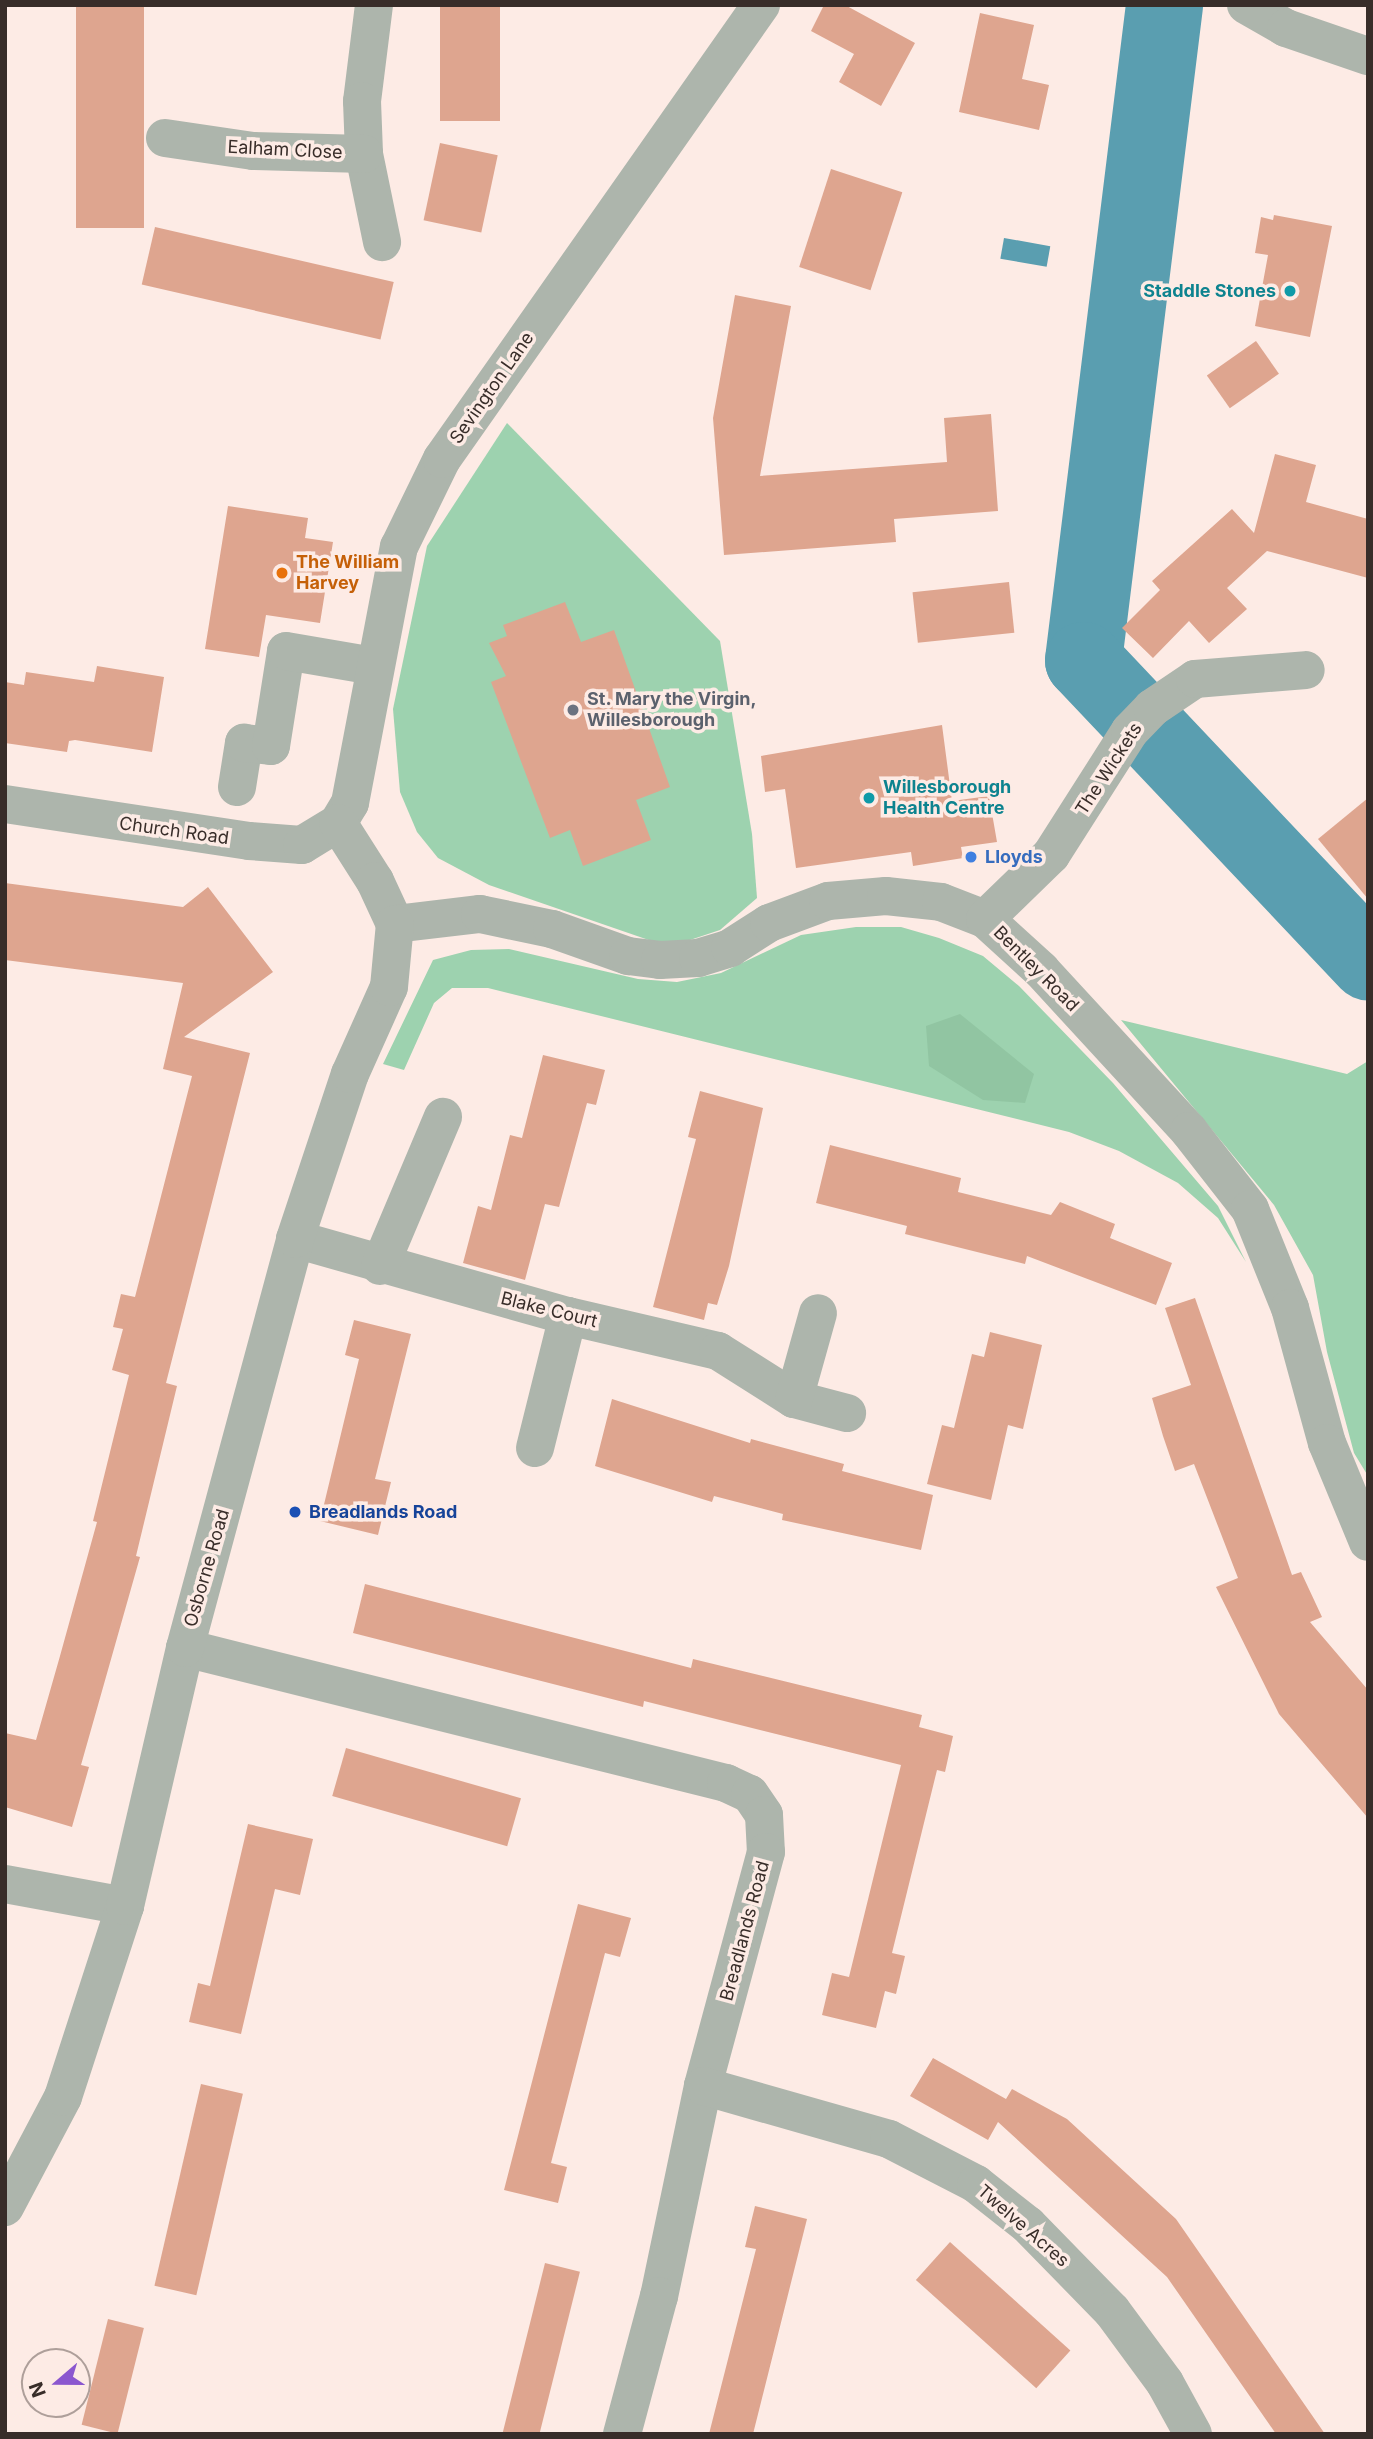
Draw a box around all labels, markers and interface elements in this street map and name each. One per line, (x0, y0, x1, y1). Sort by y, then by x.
street label: Ealham Close (227, 136, 343, 164)
place label: Staddle Stones (1143, 280, 1276, 302)
marker: Staddle Stones (1282, 283, 1298, 299)
street label: Sevington Lane (445, 328, 539, 448)
place label: The William Harvey (296, 552, 399, 594)
marker: The William Harvey (274, 565, 290, 581)
place label: St. Mary the Virgin, Willesborough (587, 689, 757, 732)
marker: St. Mary the Virgin, Willesborough (565, 702, 581, 718)
street label: The Wickets (1071, 719, 1147, 819)
place label: Willesborough Health Centre (883, 777, 1011, 820)
marker: Willesborough Health Centre (861, 790, 877, 806)
street label: Church Road (118, 813, 230, 849)
place label: Lloyds (985, 846, 1043, 868)
marker: Lloyds (963, 849, 979, 865)
street label: Bentley Road (989, 922, 1083, 1016)
street label: Blake Court (498, 1288, 600, 1332)
place label: Breadlands Road (309, 1501, 457, 1523)
marker: Breadlands Road (287, 1504, 303, 1520)
street label: Osborne Road (180, 1507, 234, 1629)
street label: Breadlands Road (716, 1859, 774, 2003)
street label: Twelve Acres (973, 2180, 1073, 2272)
north arrow (21, 2348, 91, 2418)
text: N (24, 2379, 51, 2400)

